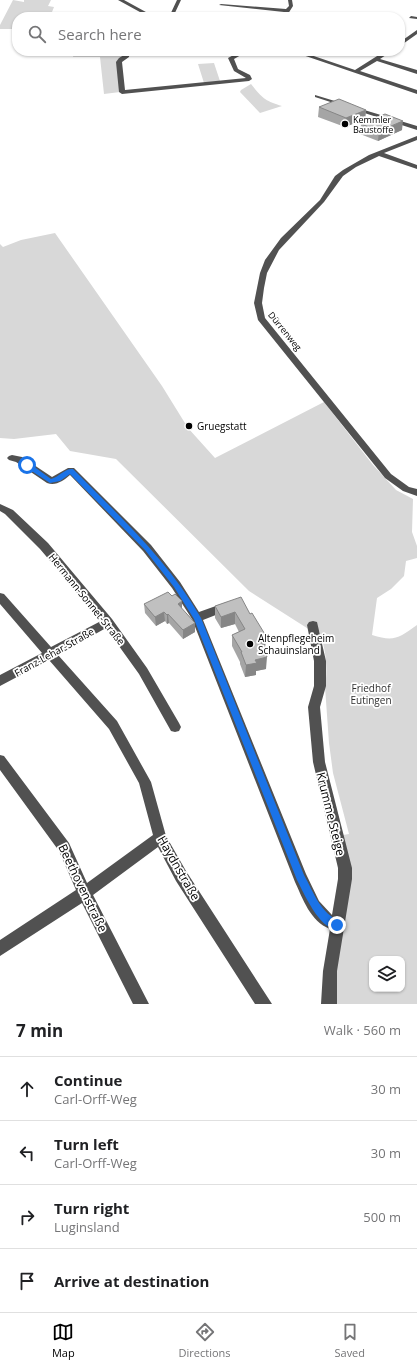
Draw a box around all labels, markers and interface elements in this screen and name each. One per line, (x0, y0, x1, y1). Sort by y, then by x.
search box (12, 12, 405, 56)
icon: search (26, 23, 48, 45)
text: Search here (58, 24, 142, 44)
place label: Kemmler Baustoffe (353, 113, 393, 136)
marker: Kemmler Baustoffe (340, 119, 350, 129)
street label: Dürrenweg (265, 309, 305, 353)
place label: Gruegstatt (197, 419, 247, 433)
marker: Gruegstatt (184, 421, 194, 431)
route start (18, 456, 36, 474)
street label: Hermann-Sonnet-Straße (46, 550, 129, 648)
street label: Franz-Lehar-Straße (12, 624, 97, 680)
place label: Altenpflegeheim Schauinsland (258, 631, 334, 657)
marker: Altenpflegeheim Schauinsland (245, 639, 255, 649)
park label: Friedhof Eutingen (350, 681, 392, 707)
street label: Krumme Steige (312, 770, 350, 858)
street label: Haydnstraße (154, 833, 204, 904)
street label: Beethovenstraße (54, 841, 112, 935)
route end (328, 916, 346, 934)
map controls (369, 956, 405, 992)
button: layers (369, 956, 405, 992)
text: 7 min (16, 1019, 63, 1042)
text: Walk · 560 m (324, 1021, 401, 1039)
text: Continue (54, 1070, 122, 1090)
icon: ahead (16, 1078, 38, 1100)
text: 30 m (371, 1080, 401, 1098)
text: Carl-Orff-Weg (54, 1090, 137, 1108)
text: Turn left (54, 1134, 119, 1154)
icon: left (16, 1142, 38, 1164)
text: 30 m (371, 1144, 401, 1162)
text: Carl-Orff-Weg (54, 1154, 137, 1172)
text: Turn right (54, 1198, 129, 1218)
icon: right (16, 1206, 38, 1228)
text: 500 m (363, 1208, 401, 1226)
text: Luginsland (54, 1218, 120, 1236)
icon: arrive (16, 1270, 38, 1292)
text: Arrive at destination (54, 1271, 209, 1291)
tab: Map (52, 1321, 75, 1360)
tab: Directions (179, 1321, 231, 1360)
tab: Saved (334, 1321, 365, 1360)

